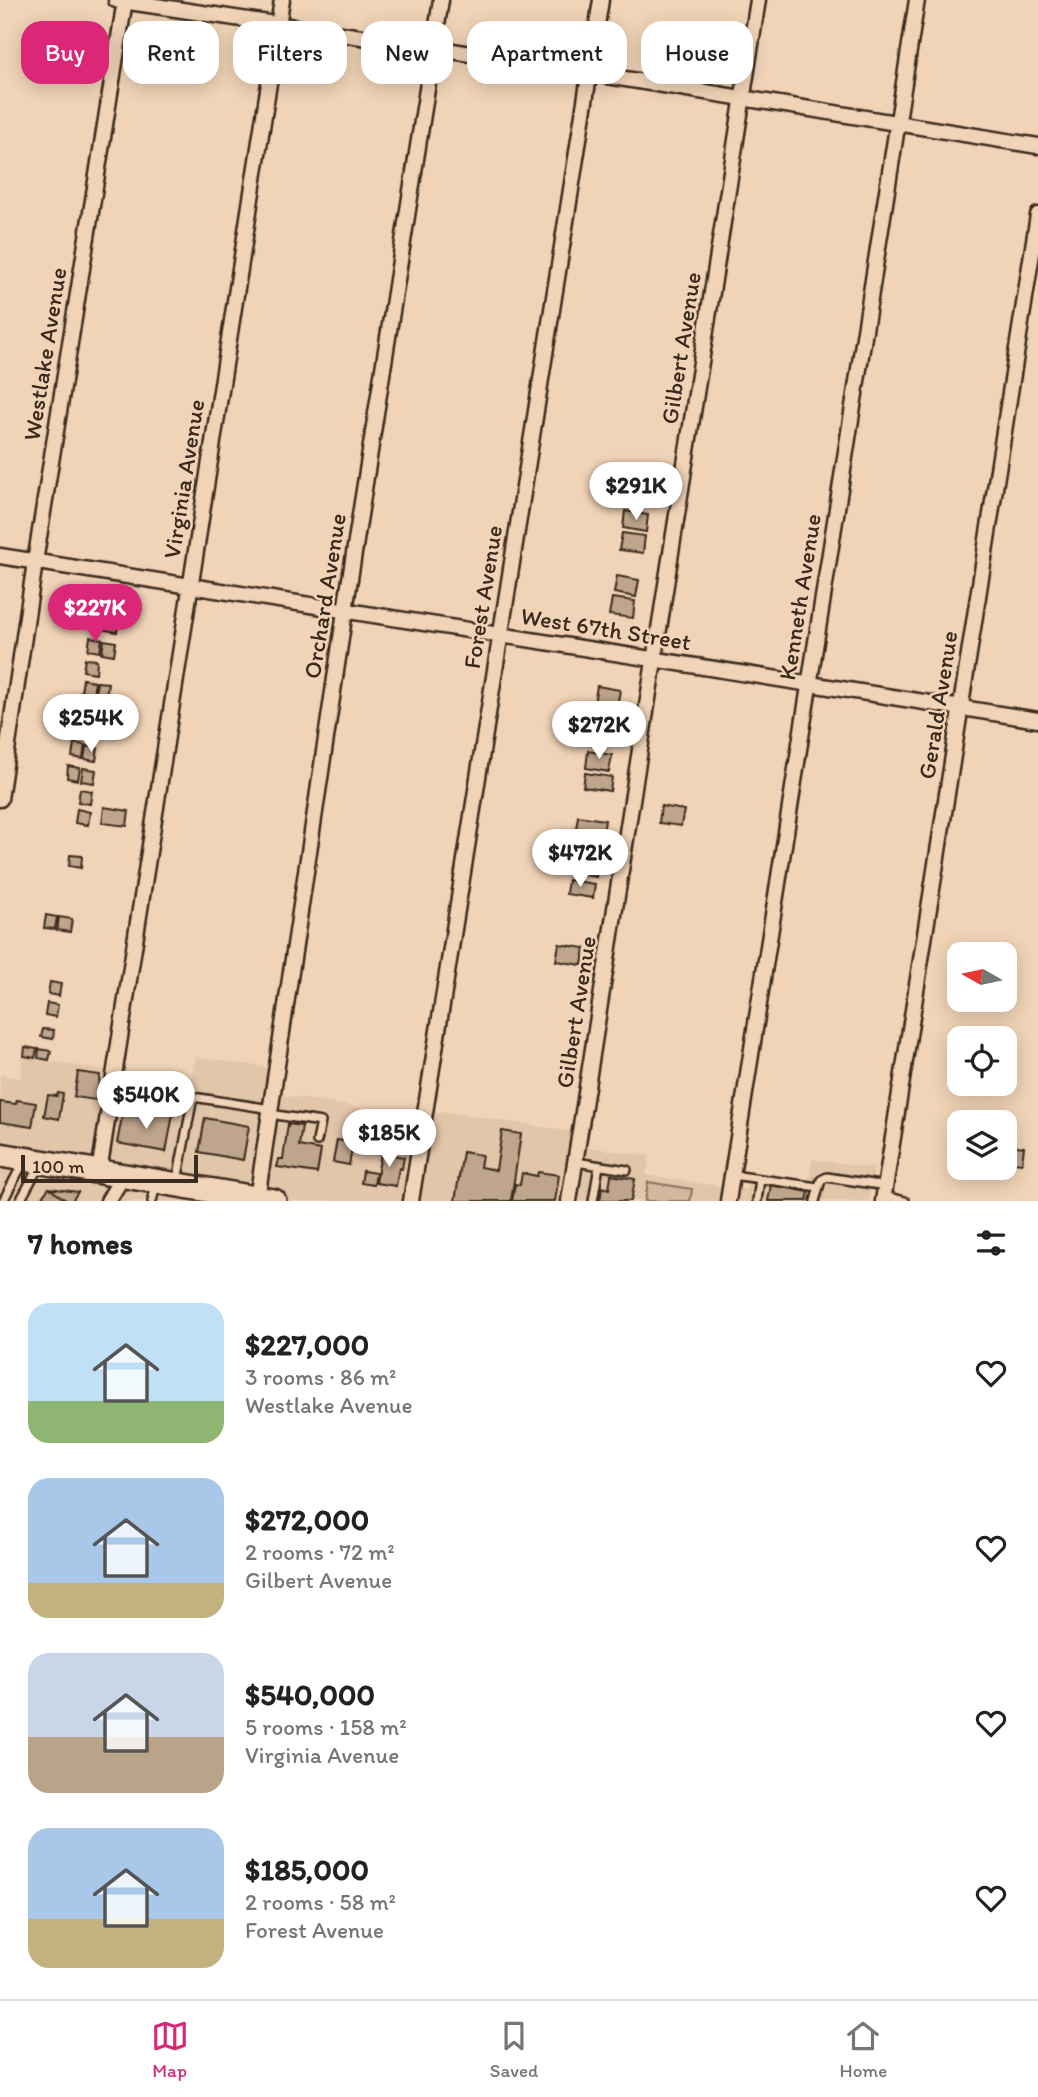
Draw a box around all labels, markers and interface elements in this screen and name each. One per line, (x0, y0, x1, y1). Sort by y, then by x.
chip: Buy (21, 21, 109, 84)
chip: Rent (123, 21, 219, 84)
chip: Filters (233, 21, 347, 84)
chip: New (361, 21, 453, 84)
chip: Apartment (467, 21, 627, 84)
chip: House (641, 21, 753, 84)
street label: Westlake Avenue (16, 265, 73, 443)
street label: Gilbert Avenue (654, 270, 707, 426)
street label: Virginia Avenue (157, 397, 210, 561)
pin: $291K (587, 462, 685, 522)
text: $291K (605, 471, 667, 499)
street label: Orchard Avenue (297, 511, 352, 681)
street label: Kenneth Avenue (772, 512, 827, 682)
street label: Forest Avenue (457, 523, 508, 671)
pin: $227K (46, 584, 144, 644)
text: $227K (64, 593, 126, 621)
street label: West 67th Street (519, 601, 693, 656)
street label: Gerald Avenue (911, 629, 964, 781)
pin: $254K (42, 694, 140, 754)
pin: $272K (550, 702, 648, 761)
text: $254K (59, 703, 123, 731)
text: $272K (568, 710, 630, 738)
pin: $472K (531, 830, 629, 889)
text: $472K (548, 838, 612, 866)
street label: Gilbert Avenue (549, 934, 602, 1090)
north arrow (947, 942, 1017, 1012)
map controls (947, 942, 1017, 1180)
button: locate (947, 1026, 1017, 1096)
pin: $540K (97, 1072, 195, 1131)
text: $540K (113, 1080, 179, 1108)
pin: $185K (340, 1110, 438, 1169)
button: layers (947, 1110, 1017, 1180)
text: $185K (358, 1118, 420, 1146)
scale bar (21, 1152, 198, 1184)
text: 100 m (32, 1155, 84, 1178)
icon: filters (972, 1224, 1010, 1262)
text: 7 homes (28, 1225, 133, 1262)
text: $227,000 (245, 1326, 369, 1363)
icon: home (84, 1331, 168, 1415)
icon: heart (972, 1354, 1010, 1392)
text: 3 rooms · 86 m² (245, 1363, 397, 1391)
text: Westlake Avenue (245, 1391, 413, 1419)
text: $272,000 (245, 1501, 369, 1538)
icon: home (84, 1506, 168, 1590)
icon: heart (972, 1529, 1010, 1567)
text: 2 rooms · 72 m² (245, 1538, 395, 1566)
text: Gilbert Avenue (245, 1566, 392, 1594)
text: $540,000 (245, 1676, 375, 1713)
icon: home (84, 1681, 168, 1765)
icon: heart (972, 1704, 1010, 1742)
text: 5 rooms · 158 m² (245, 1713, 407, 1741)
text: Virginia Avenue (245, 1741, 399, 1769)
text: $185,000 (245, 1851, 369, 1888)
icon: home (84, 1856, 168, 1940)
icon: heart (972, 1879, 1010, 1917)
text: 2 rooms · 58 m² (245, 1888, 396, 1916)
text: Forest Avenue (245, 1916, 384, 1944)
tab: Map (151, 2017, 189, 2082)
tab: Saved (490, 2017, 538, 2082)
tab: Home (839, 2017, 887, 2082)

